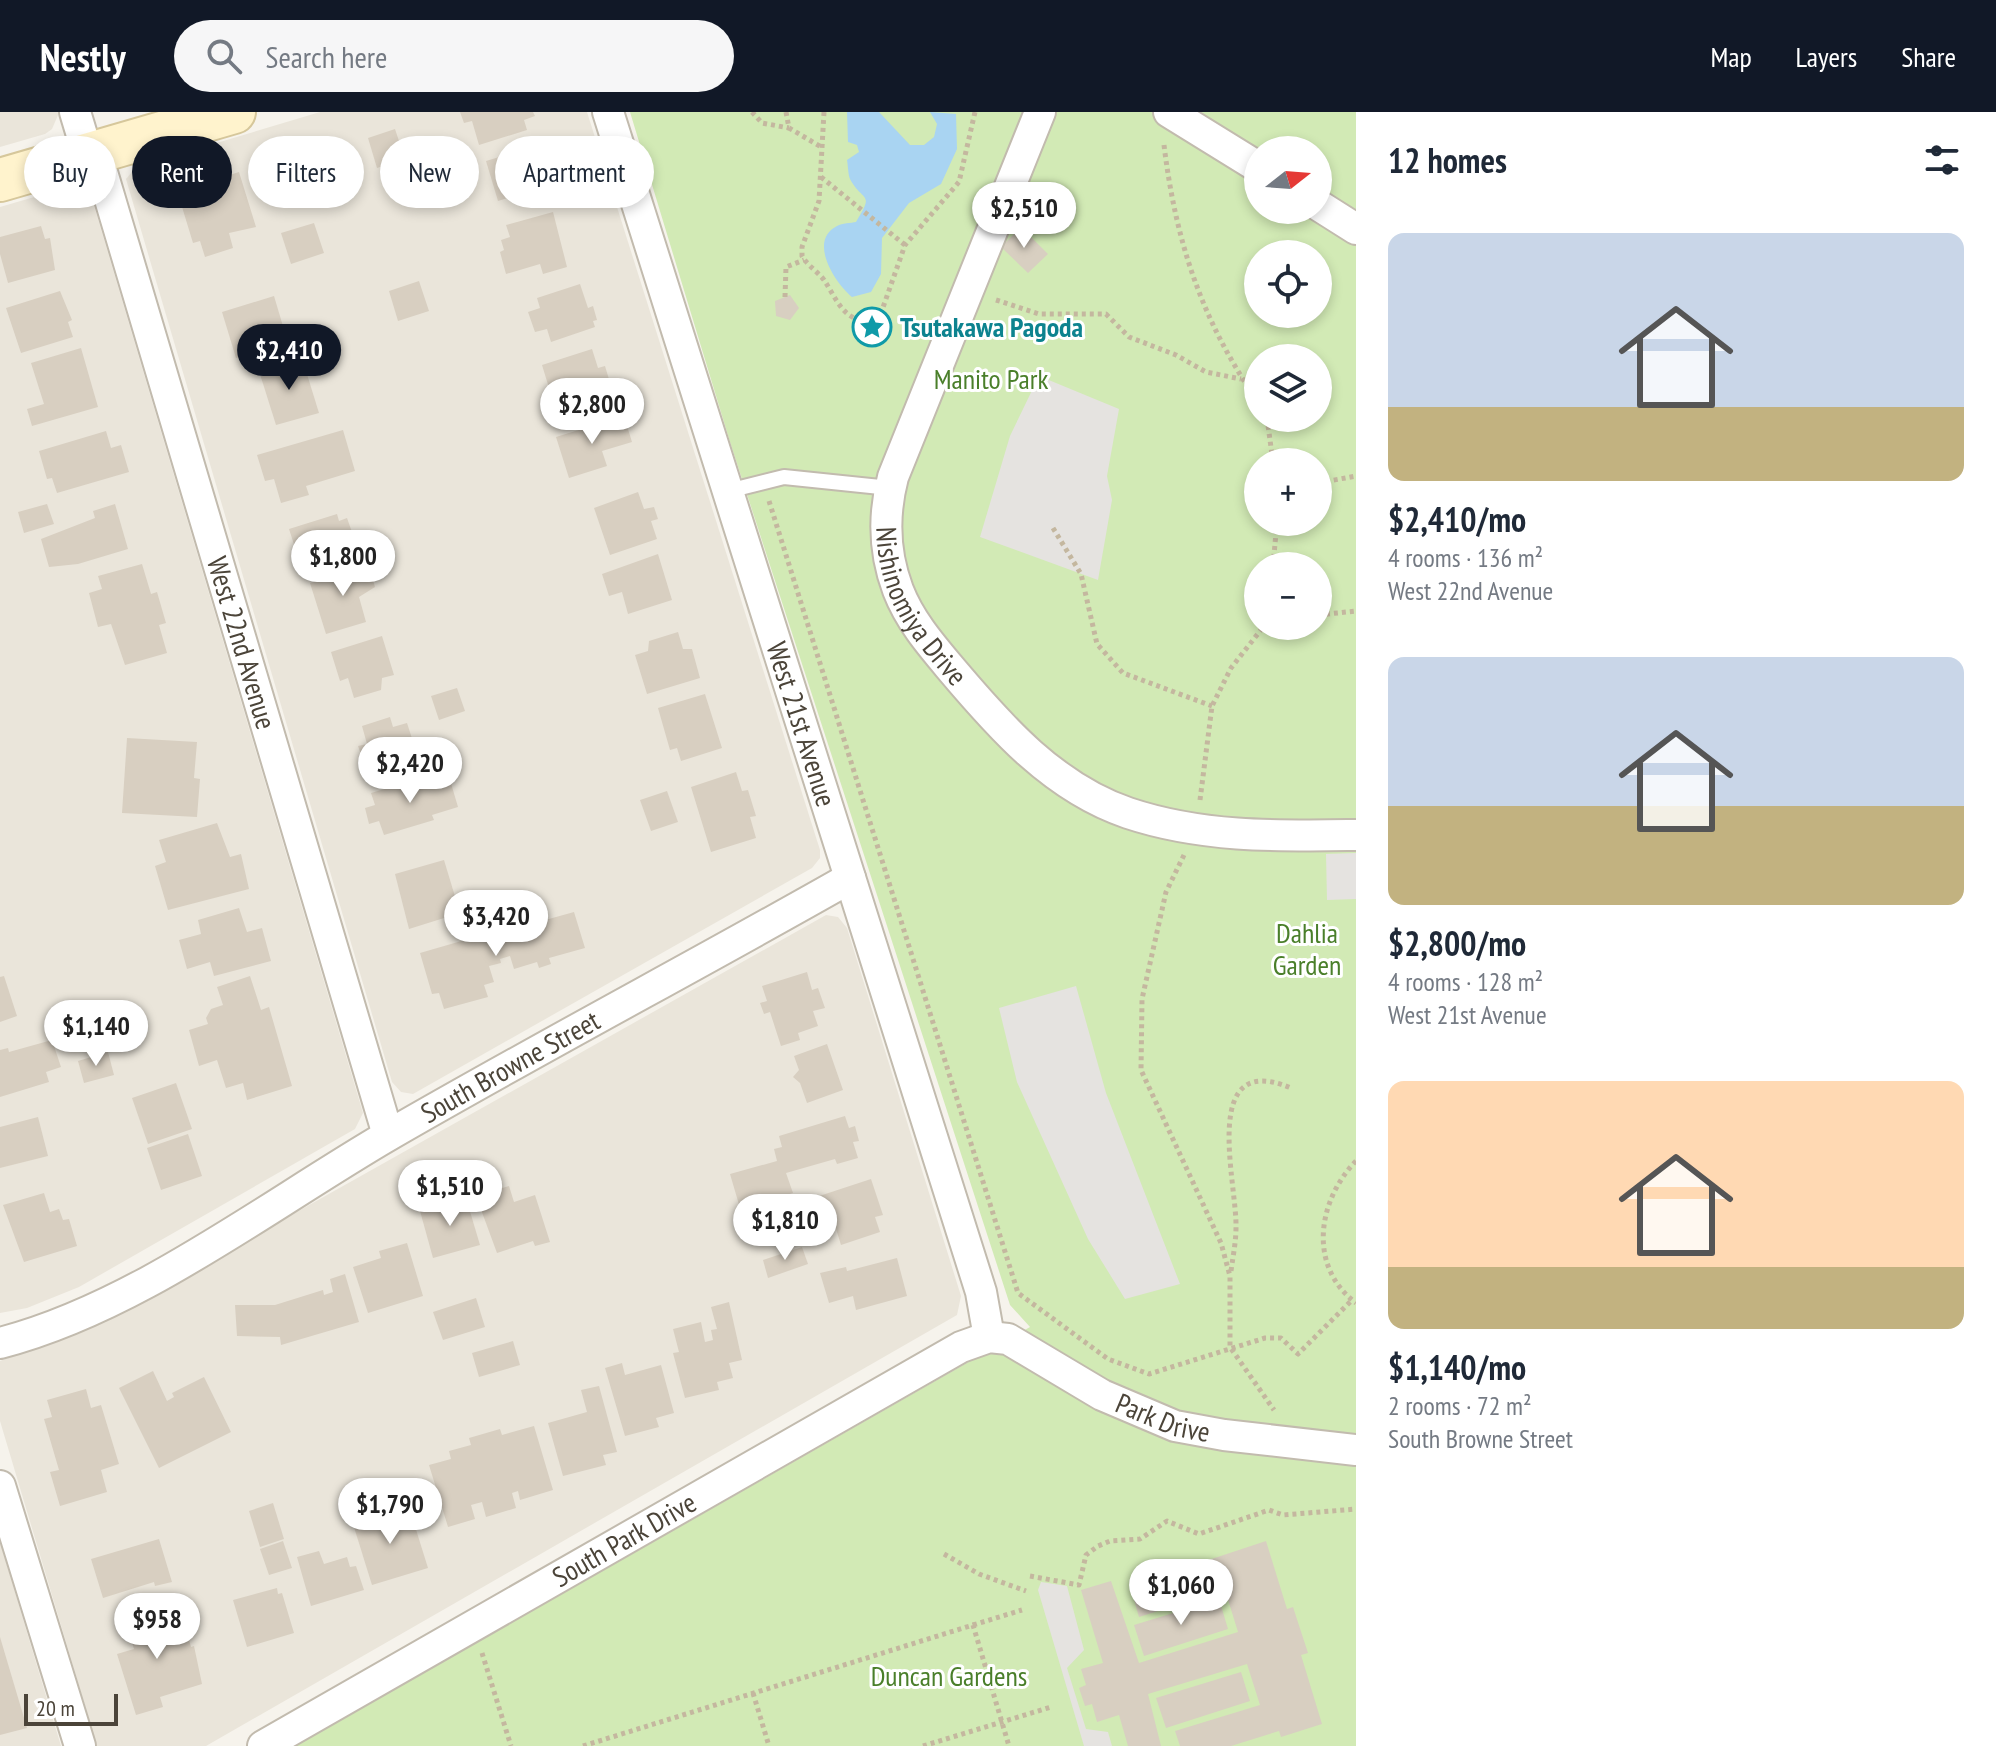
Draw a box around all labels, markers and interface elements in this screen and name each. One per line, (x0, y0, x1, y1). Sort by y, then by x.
search box (174, 20, 734, 92)
text: Nestly (40, 32, 126, 81)
icon: search (202, 34, 246, 78)
text: Search here (266, 37, 387, 76)
text: Map (1710, 38, 1752, 75)
text: Layers (1796, 38, 1857, 75)
text: Share (1901, 38, 1956, 75)
chip: Buy (24, 136, 116, 208)
chip: Rent (132, 136, 232, 208)
chip: Filters (248, 136, 364, 208)
chip: New (380, 136, 479, 208)
chip: Apartment (495, 136, 654, 208)
north arrow (1244, 136, 1332, 224)
map controls (1244, 136, 1332, 640)
text: 12 homes (1388, 138, 1507, 182)
icon: filters (1920, 138, 1964, 182)
pin: $2,510 (959, 182, 1089, 250)
text: $2,510 (990, 191, 1058, 224)
button: locate (1244, 240, 1332, 328)
icon: home (1604, 285, 1748, 429)
place icon: Tsutakawa Pagoda (851, 306, 893, 348)
place label: Tsutakawa Pagoda (900, 308, 1083, 345)
pin: $2,410 (224, 324, 354, 392)
text: $2,410 (255, 333, 323, 366)
button: layers (1244, 344, 1332, 432)
park label: Manito Park (934, 360, 1048, 397)
pin: $2,800 (527, 378, 657, 446)
text: $2,800 (558, 387, 626, 420)
button: + (1244, 448, 1332, 536)
text: $2,410/mo (1388, 497, 1526, 541)
street label: Nishinomiya Drive (868, 526, 976, 693)
pin: $1,800 (278, 530, 408, 598)
text: $1,800 (309, 539, 377, 572)
text: 4 rooms · 136 m² (1388, 541, 1543, 574)
street label: West 22nd Avenue (199, 552, 285, 733)
button: − (1244, 552, 1332, 640)
text: West 22nd Avenue (1388, 574, 1553, 607)
street label: West 21st Avenue (759, 637, 845, 811)
icon: home (1604, 709, 1748, 853)
pin: $2,420 (345, 737, 475, 805)
text: $2,420 (376, 746, 444, 779)
pin: $3,420 (431, 890, 561, 958)
text: $3,420 (462, 899, 530, 932)
park label: Dahlia Garden (1273, 914, 1341, 983)
text: $2,800/mo (1388, 921, 1526, 965)
text: 4 rooms · 128 m² (1388, 965, 1543, 998)
text: West 21st Avenue (1388, 998, 1547, 1031)
pin: $1,140 (31, 1000, 161, 1068)
street label: South Browne Street (414, 1001, 606, 1131)
text: $1,140 (62, 1009, 130, 1042)
icon: home (1604, 1133, 1748, 1277)
pin: $1,510 (385, 1160, 515, 1228)
text: $1,510 (416, 1169, 484, 1202)
pin: $1,810 (720, 1194, 850, 1262)
text: $1,810 (751, 1203, 819, 1236)
text: $1,140/mo (1388, 1345, 1526, 1389)
street label: Park Drive (1110, 1384, 1213, 1450)
text: 2 rooms · 72 m² (1388, 1389, 1532, 1422)
text: South Browne Street (1388, 1422, 1573, 1455)
pin: $1,790 (325, 1478, 455, 1546)
street label: South Park Drive (545, 1483, 703, 1595)
text: $1,790 (356, 1487, 424, 1520)
pin: $1,060 (1116, 1559, 1246, 1627)
text: $1,060 (1147, 1568, 1215, 1601)
pin: $958 (110, 1593, 204, 1661)
text: $958 (132, 1602, 182, 1635)
park label: Duncan Gardens (871, 1657, 1027, 1694)
scale bar (24, 1690, 118, 1726)
text: 20 m (36, 1694, 75, 1722)

